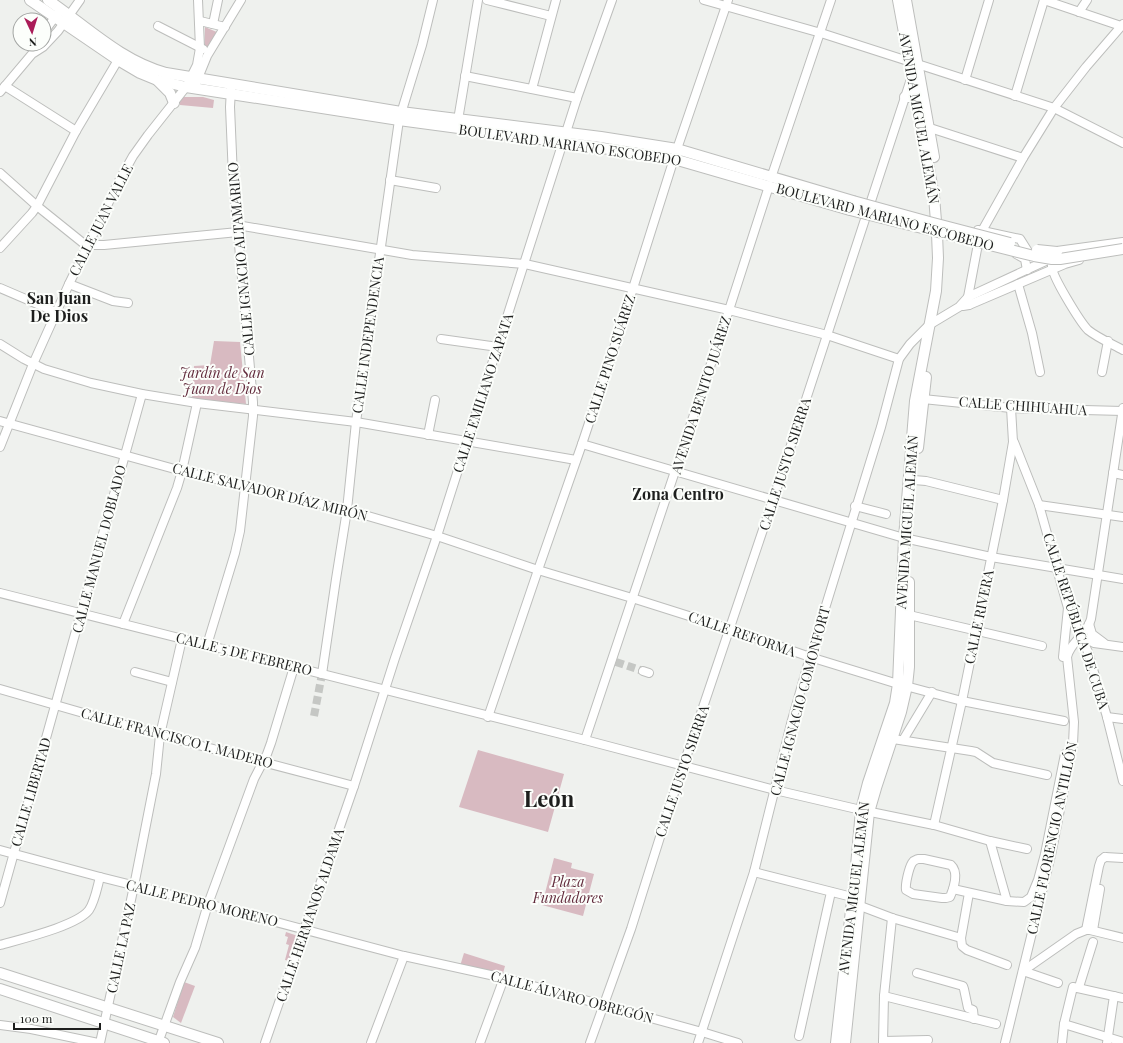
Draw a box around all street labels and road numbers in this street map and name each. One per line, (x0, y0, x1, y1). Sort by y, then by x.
street label: AVENIDA MIGUEL ALEMÁN (895, 30, 944, 205)
street label: BOULEVARD MARIANO ESCOBEDO (457, 119, 683, 170)
street label: CALLE JUAN VALLE (64, 161, 137, 279)
street label: CALLE IGNACIO ALTAMARINO (223, 161, 258, 357)
street label: BOULEVARD MARIANO ESCOBEDO (774, 178, 996, 255)
street label: CALLE INDEPENDENCIA (347, 255, 388, 414)
street label: CALLE PINO SUÁREZ (580, 292, 639, 426)
street label: CALLE EMILIANO ZAPATA (448, 310, 517, 475)
street label: AVENIDA BENITO JUÁREZ (666, 314, 735, 477)
street label: CALLE CHIHUAHUA (958, 392, 1088, 419)
street label: CALLE JUSTO SIERRA (754, 395, 815, 533)
street label: AVENIDA MIGUEL ALEMÁN (891, 434, 922, 610)
street label: CALLE SALVADOR DÍAZ MIRÓN (171, 458, 370, 525)
street label: CALLE MANUEL DOBLADO (67, 463, 130, 635)
street label: CALLE REPÚBLICA DE CUBA (1039, 530, 1114, 711)
street label: CALLE RIVERA (959, 568, 998, 666)
street label: CALLE IGNACIO COMONFORT (765, 604, 834, 798)
street label: CALLE REFORMA (686, 606, 799, 661)
street label: CALLE 5 DE FEBRERO (174, 627, 314, 680)
street label: CALLE JUSTO SIERRA (650, 702, 713, 839)
street label: CALLE FRANCISCO I. MADERO (79, 703, 275, 772)
street label: CALLE LIBERTAD (6, 735, 55, 849)
street label: CALLE FLORENCIO ANTILLÓN (1022, 740, 1081, 936)
street label: AVENIDA MIGUEL ALEMÁN (833, 800, 874, 977)
street label: CALLE HERMANOS ALDAMA (271, 825, 348, 1004)
street label: CALLE PEDRO MORENO (124, 874, 280, 931)
street label: CALLE LA PAZ (102, 901, 139, 995)
street label: CALLE ÁLVARO OBREGÓN (489, 966, 656, 1027)

